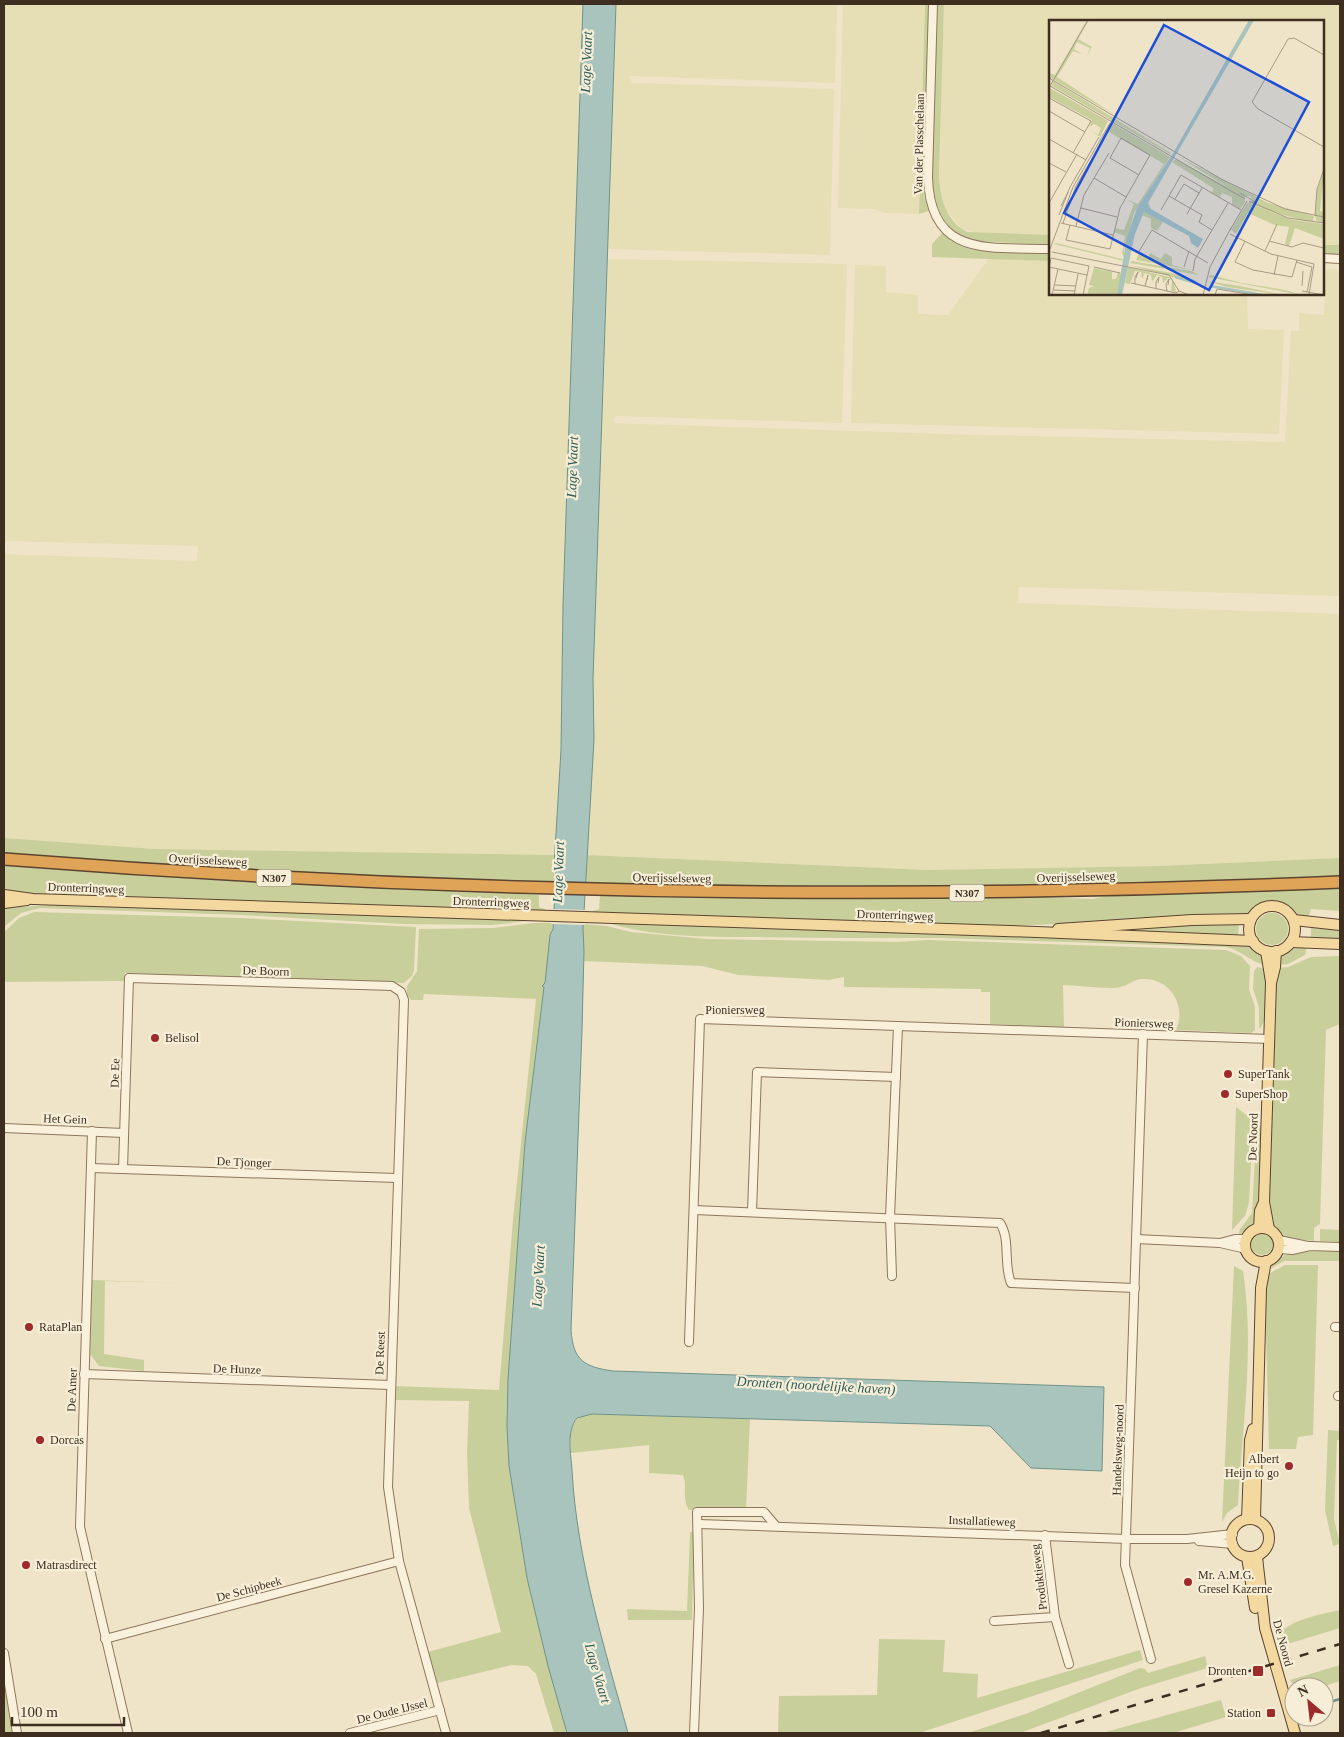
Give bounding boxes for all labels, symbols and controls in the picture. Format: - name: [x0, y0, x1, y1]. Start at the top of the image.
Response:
- inset map: [1049, 20, 1324, 295]
- water label: Lage Vaart: [578, 30, 595, 94]
- street label: Van der Plasschelaan: [911, 93, 927, 195]
- water label: Lage Vaart: [564, 435, 581, 499]
- water label: Lage Vaart: [550, 840, 567, 904]
- street label: Overijsselseweg: [168, 851, 248, 869]
- street label: Overijsselseweg: [1036, 869, 1116, 885]
- road number: N307: [256, 870, 292, 886]
- street label: Overijsselseweg: [633, 870, 711, 886]
- street label: Dronterringweg: [47, 880, 125, 896]
- road number: N307: [950, 884, 984, 901]
- street label: Dronterringweg: [452, 894, 530, 910]
- street label: Dronterringweg: [856, 907, 934, 923]
- street label: De Boorn: [242, 963, 290, 979]
- street label: Pioniersweg: [705, 1003, 765, 1017]
- street label: Pioniersweg: [1114, 1015, 1174, 1031]
- place label: Belisol: [165, 1031, 200, 1045]
- marker: Belisol: [149, 1032, 161, 1044]
- street label: De Ee: [107, 1058, 123, 1088]
- place label: SuperTank: [1238, 1067, 1290, 1081]
- marker: SuperTank: [1222, 1068, 1234, 1080]
- place label: SuperShop: [1235, 1087, 1288, 1101]
- marker: SuperShop: [1219, 1088, 1231, 1100]
- street label: Het Gein: [43, 1111, 87, 1127]
- street label: De Noord: [1245, 1113, 1261, 1161]
- street label: De Tjonger: [216, 1154, 272, 1170]
- water label: Lage Vaart: [529, 1244, 548, 1308]
- place label: RataPlan: [39, 1320, 82, 1334]
- marker: RataPlan: [23, 1321, 35, 1333]
- street label: De Reest: [372, 1330, 388, 1375]
- street label: De Hunze: [213, 1361, 261, 1377]
- street label: De Amer: [64, 1368, 80, 1412]
- water label: Dronten (noordelijke haven): [735, 1374, 896, 1398]
- street label: Handelsweg-noord: [1109, 1404, 1127, 1496]
- place label: Dorcas: [50, 1433, 84, 1447]
- marker: Dorcas: [34, 1434, 46, 1446]
- place label: Albert Heijn to go: [1225, 1452, 1280, 1480]
- marker: Albert Heijn to go: [1283, 1460, 1295, 1472]
- street label: Installatieweg: [948, 1513, 1016, 1529]
- street label: Produktieweg: [1028, 1543, 1050, 1611]
- place label: Matrasdirect: [36, 1558, 97, 1572]
- marker: Matrasdirect: [20, 1559, 32, 1571]
- place label: Mr. A.M.G. Gresel Kazerne: [1198, 1568, 1272, 1596]
- street label: De Schipbeek: [215, 1574, 283, 1604]
- marker: Mr. A.M.G. Gresel Kazerne: [1182, 1576, 1194, 1588]
- street label: De Noord: [1270, 1618, 1296, 1668]
- water label: Lage Vaart: [582, 1640, 614, 1706]
- place label: Dronten: [1208, 1664, 1247, 1678]
- marker: Dronten: [1251, 1664, 1265, 1678]
- north arrow: [1284, 1677, 1334, 1727]
- text: N: [1295, 1682, 1311, 1700]
- scale bar: [12, 1694, 125, 1726]
- street label: De Oude IJssel: [355, 1695, 430, 1727]
- text: 100 m: [20, 1704, 58, 1720]
- place label: Station: [1227, 1706, 1261, 1720]
- marker: Station: [1265, 1707, 1277, 1719]

